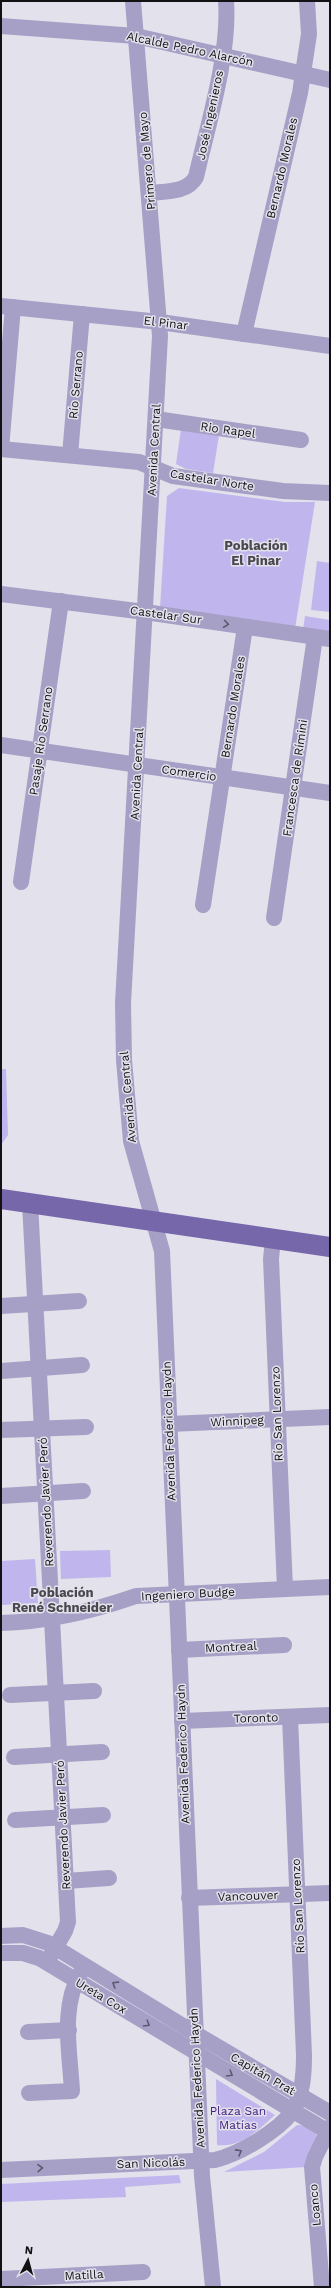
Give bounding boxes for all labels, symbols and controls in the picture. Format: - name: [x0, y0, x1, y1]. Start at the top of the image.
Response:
- street label: Alcalde Pedro Alarcón: [125, 29, 255, 69]
- street label: José Ingenieros: [194, 69, 226, 161]
- street label: Primero de Mayo: [136, 111, 158, 211]
- street label: Bernardo Morales: [264, 116, 300, 220]
- street label: El Pinar: [143, 313, 189, 333]
- street label: Río Serrano: [66, 350, 86, 420]
- street label: Avenida Central: [145, 403, 163, 496]
- street label: Rio Rapel: [200, 419, 257, 441]
- street label: Castelar Norte: [169, 466, 255, 494]
- district label: Población El Pinar: [224, 538, 288, 568]
- street label: Castelar Sur: [129, 603, 203, 627]
- one-way arrow: [223, 619, 229, 628]
- street label: Bernardo Morales: [218, 655, 248, 759]
- street label: Pasaje Río Serrano: [26, 686, 56, 796]
- street label: Francesca de Rímini: [280, 719, 310, 837]
- street label: Avenida Central: [128, 727, 146, 820]
- street label: Comercio: [160, 762, 218, 784]
- street label: Avenida Central: [117, 1050, 139, 1144]
- street label: Avenida Federico Haydn: [160, 1361, 178, 1501]
- street label: Río San Lorenzo: [268, 1366, 286, 1462]
- street label: Winnipeg: [210, 1413, 265, 1429]
- street label: Reverendo Javier Peró: [36, 1437, 56, 1567]
- district label: Población René Schneider: [12, 1585, 112, 1615]
- street label: Ingeniero Budge: [141, 1585, 235, 1603]
- street label: Montreal: [205, 1639, 258, 1655]
- street label: Avenida Federico Haydn: [174, 1684, 192, 1824]
- street label: Toronto: [233, 1710, 279, 1726]
- street label: Reverendo Javier Peró: [53, 1760, 73, 1890]
- street label: Río San Lorenzo: [289, 1858, 307, 1954]
- street label: Vancouver: [217, 1888, 279, 1904]
- street label: Ureta Cox: [73, 1975, 129, 2017]
- one-way arrow: [112, 1982, 119, 1989]
- street label: Avenida Federico Haydn: [186, 2008, 208, 2148]
- one-way arrow: [143, 2019, 150, 2026]
- street label: Capitán Prat: [228, 2050, 298, 2098]
- one-way arrow: [226, 2069, 233, 2076]
- park label: Plaza San Matías: [210, 2104, 266, 2132]
- one-way arrow: [234, 2149, 242, 2157]
- street label: San Nicolás: [116, 2155, 186, 2171]
- one-way arrow: [37, 2164, 43, 2172]
- street label: Loanco: [306, 2183, 324, 2227]
- north arrow: [8, 2240, 48, 2280]
- text: N: [24, 2244, 34, 2257]
- street label: Matilla: [64, 2267, 104, 2283]

